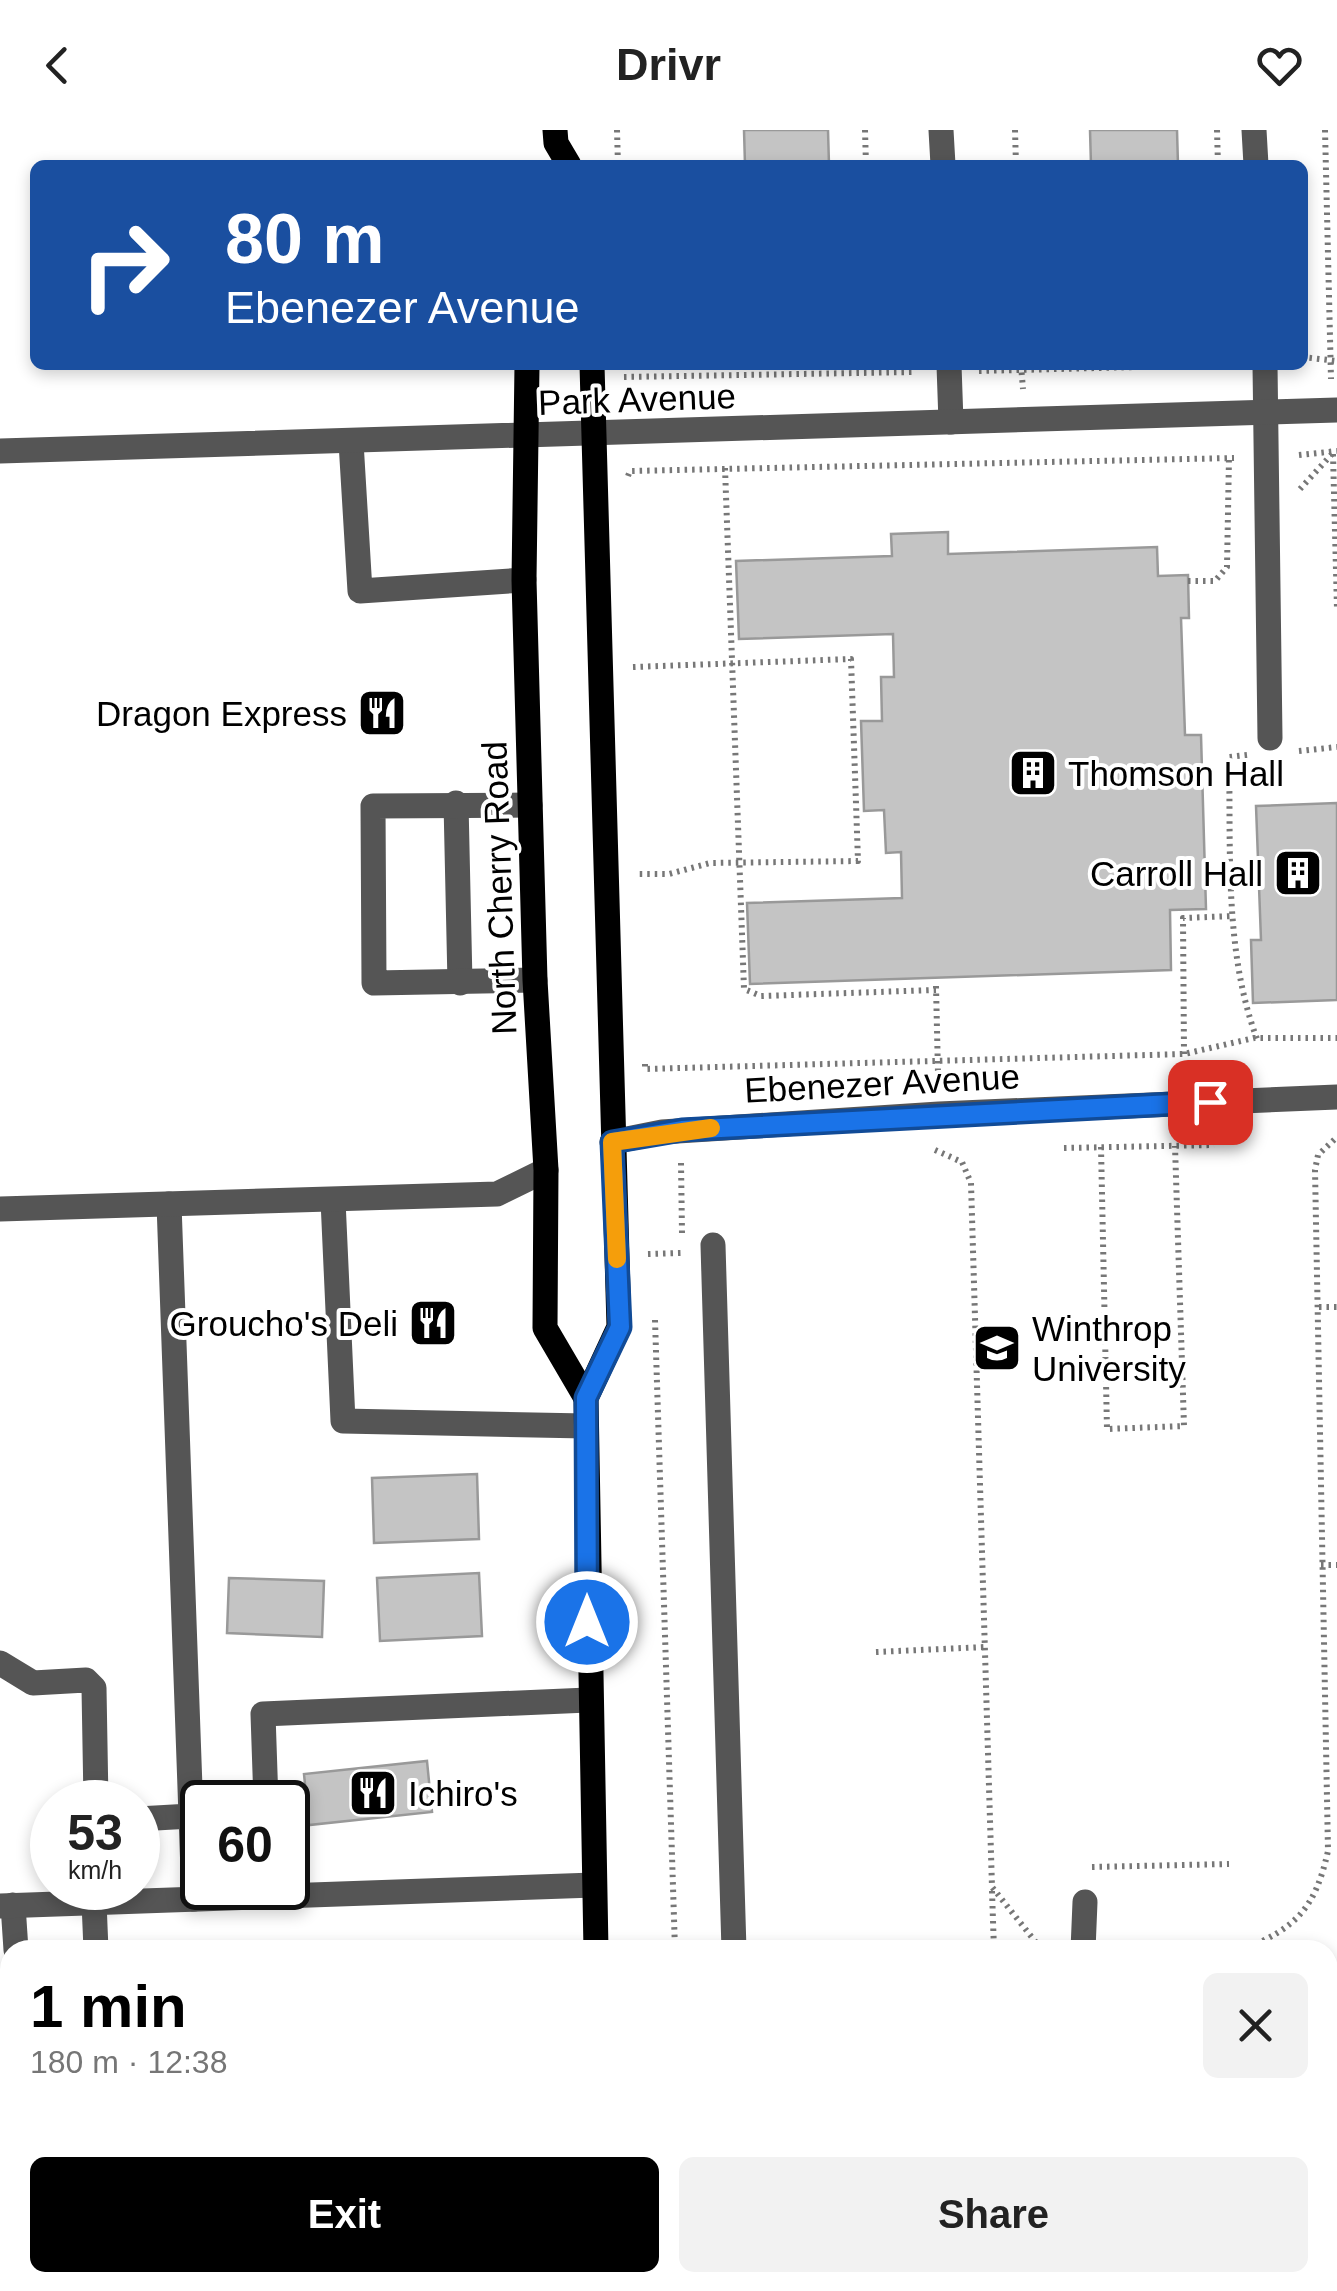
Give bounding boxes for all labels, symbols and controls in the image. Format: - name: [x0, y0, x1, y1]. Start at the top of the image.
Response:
- icon: back: [30, 38, 85, 93]
- icon: heart: [1252, 38, 1307, 93]
- text: Drivr: [616, 39, 721, 90]
- icon: right: [60, 200, 190, 330]
- text: 80 m: [225, 200, 385, 278]
- text: Ebenezer Avenue: [225, 282, 579, 333]
- street label: Park Avenue: [537, 376, 737, 422]
- restaurant icon: Dragon Express: [356, 687, 408, 739]
- place label: Dragon Express: [96, 694, 347, 733]
- street label: North Cherry Road: [474, 741, 524, 1035]
- building icon: Thomson Hall: [1007, 747, 1059, 799]
- place label: Thomson Hall: [1068, 754, 1284, 793]
- building icon: Carroll Hall: [1272, 847, 1324, 899]
- place label: Carroll Hall: [1090, 854, 1263, 893]
- street label: Ebenezer Avenue: [743, 1056, 1021, 1110]
- pin: [1168, 1060, 1253, 1145]
- icon: arrive: [1183, 1075, 1238, 1130]
- restaurant icon: Groucho's Deli: [407, 1297, 459, 1349]
- place label: Groucho's Deli: [170, 1304, 398, 1343]
- place label: Winthrop University: [1032, 1309, 1186, 1388]
- school or university icon: Winthrop University: [971, 1322, 1023, 1374]
- position arrow: [535, 1570, 639, 1674]
- restaurant icon: Ichiro's: [347, 1767, 399, 1819]
- place label: Ichiro's: [408, 1774, 518, 1813]
- speed limit sign: 60: [180, 1780, 310, 1910]
- text: 53: [67, 1805, 123, 1861]
- text: km/h: [68, 1856, 122, 1884]
- text: 1 min: [30, 1973, 187, 2040]
- button: close: [1203, 1973, 1308, 2078]
- text: 180 m · 12:38: [30, 2044, 227, 2080]
- button: Exit: [30, 2157, 659, 2272]
- button: Share: [679, 2157, 1308, 2272]

